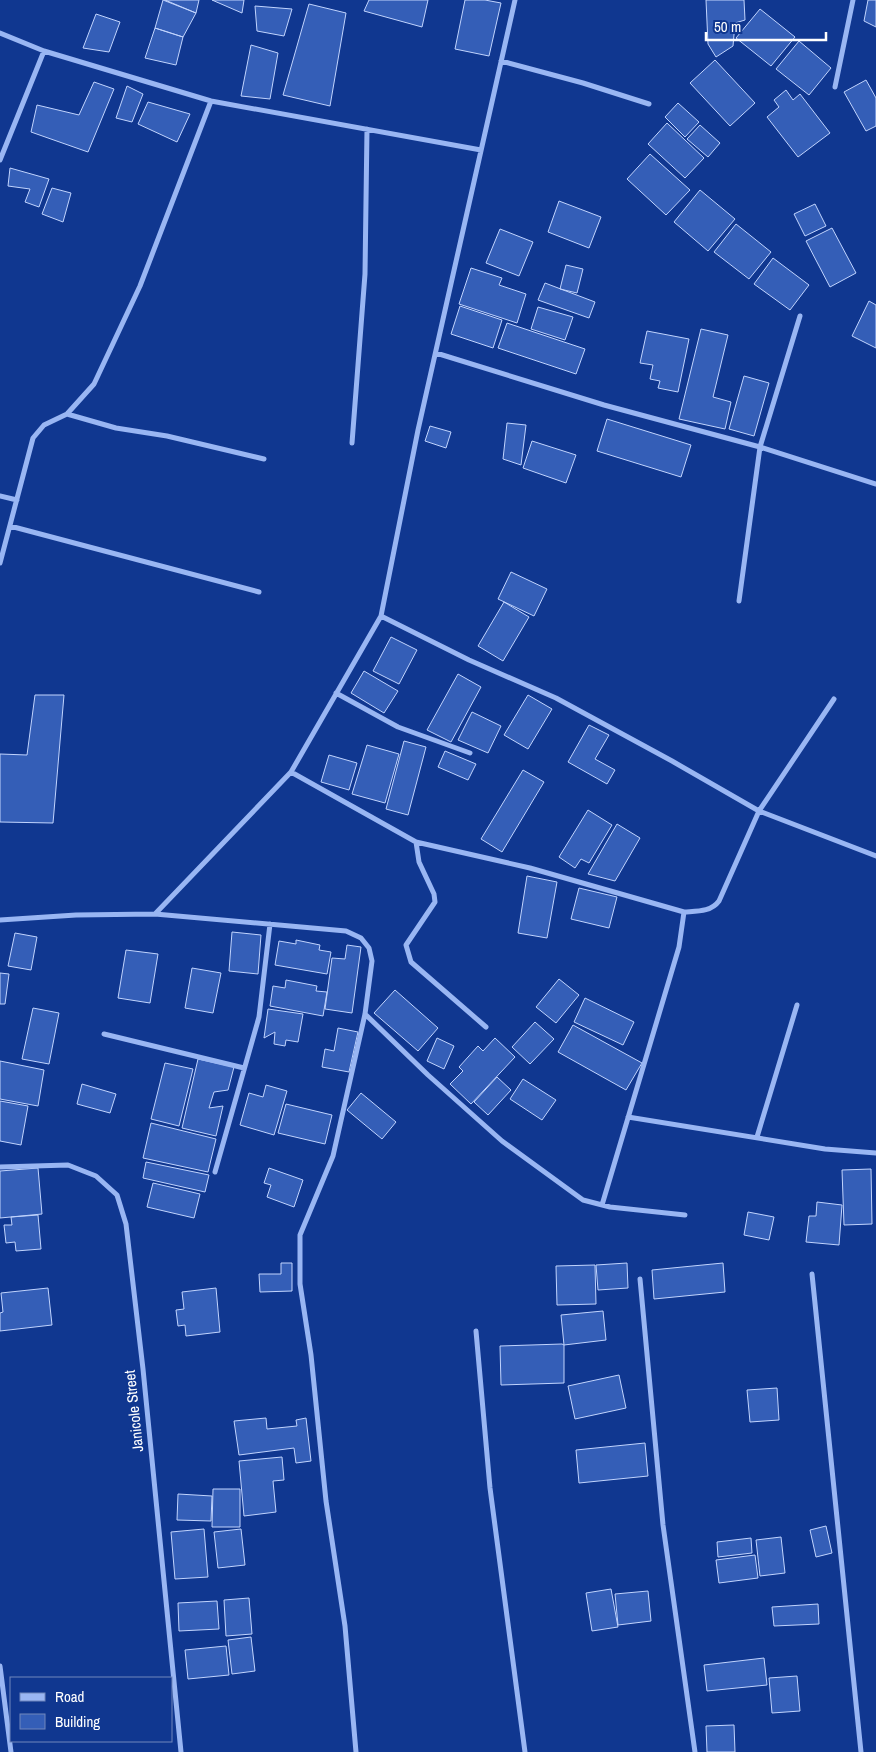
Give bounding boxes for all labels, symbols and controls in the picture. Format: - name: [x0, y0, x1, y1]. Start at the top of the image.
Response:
- scale bar: [706, 10, 826, 42]
- text: 50 m: [714, 16, 741, 37]
- street label: Janicole Street: [119, 1369, 148, 1453]
- legend: [10, 1677, 172, 1742]
- text: Road: [55, 1686, 84, 1707]
- text: Building: [55, 1711, 100, 1732]

